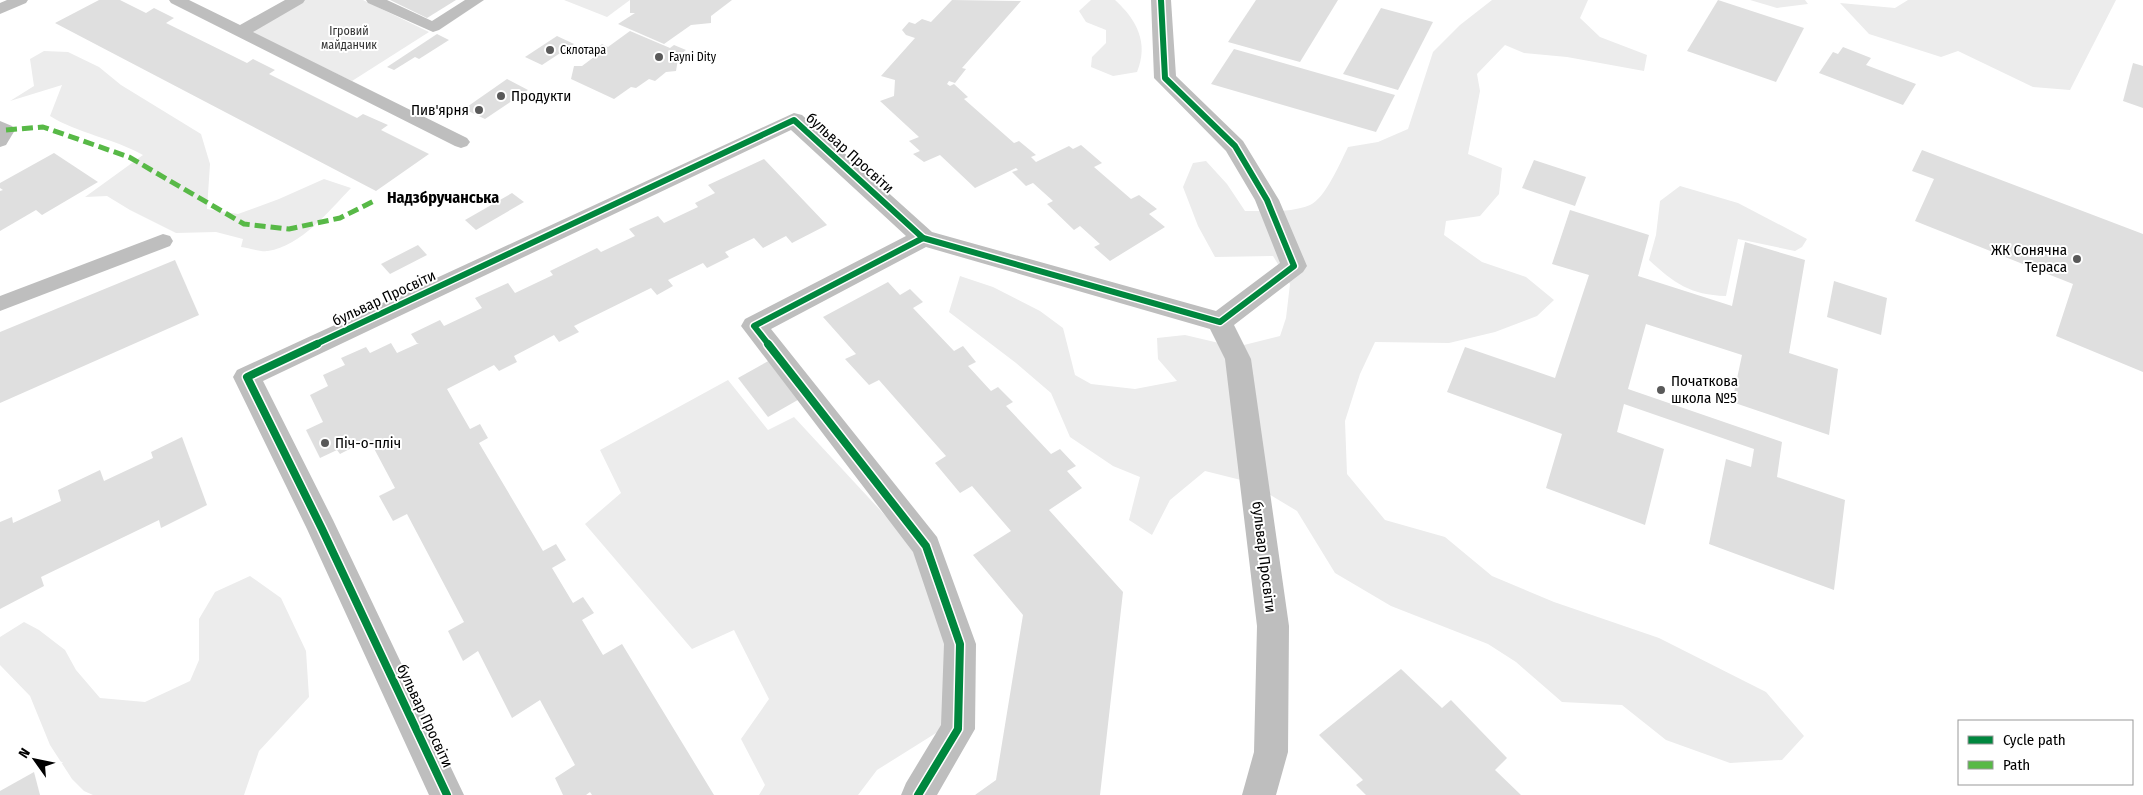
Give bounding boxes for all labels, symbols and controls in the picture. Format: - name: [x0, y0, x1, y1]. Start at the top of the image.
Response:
- park label: Ігровий майданчик: [321, 24, 377, 52]
- place label: Склотара: [560, 43, 606, 57]
- marker: Склотара: [544, 44, 556, 56]
- place label: Fayni Dity: [669, 50, 717, 64]
- marker: Fayni Dity: [653, 51, 665, 63]
- place label: Продукти: [511, 87, 571, 105]
- marker: Продукти: [495, 90, 507, 102]
- place label: Пив'ярня: [411, 101, 469, 119]
- marker: Пив'ярня: [473, 104, 485, 116]
- street label: бульвар Просвіти: [802, 109, 898, 197]
- district label: Надзбручанська: [387, 188, 499, 207]
- place label: ЖК Сонячна Тераса: [1991, 241, 2067, 276]
- marker: ЖК Сонячна Тераса: [2071, 253, 2083, 265]
- street label: бульвар Просвіти: [329, 266, 439, 330]
- place label: Початкова школа №5: [1671, 372, 1738, 407]
- marker: Початкова школа №5: [1655, 384, 1667, 396]
- place label: Піч-о-пліч: [335, 434, 401, 452]
- marker: Піч-о-пліч: [319, 437, 331, 449]
- street label: бульвар Просвіти: [1248, 500, 1280, 614]
- street label: бульвар Просвіти: [393, 661, 457, 771]
- legend: [1958, 720, 2133, 785]
- text: Cycle path: [2003, 731, 2066, 749]
- north arrow: [10, 735, 60, 785]
- text: N: [15, 745, 34, 761]
- text: Path: [2003, 756, 2030, 774]

